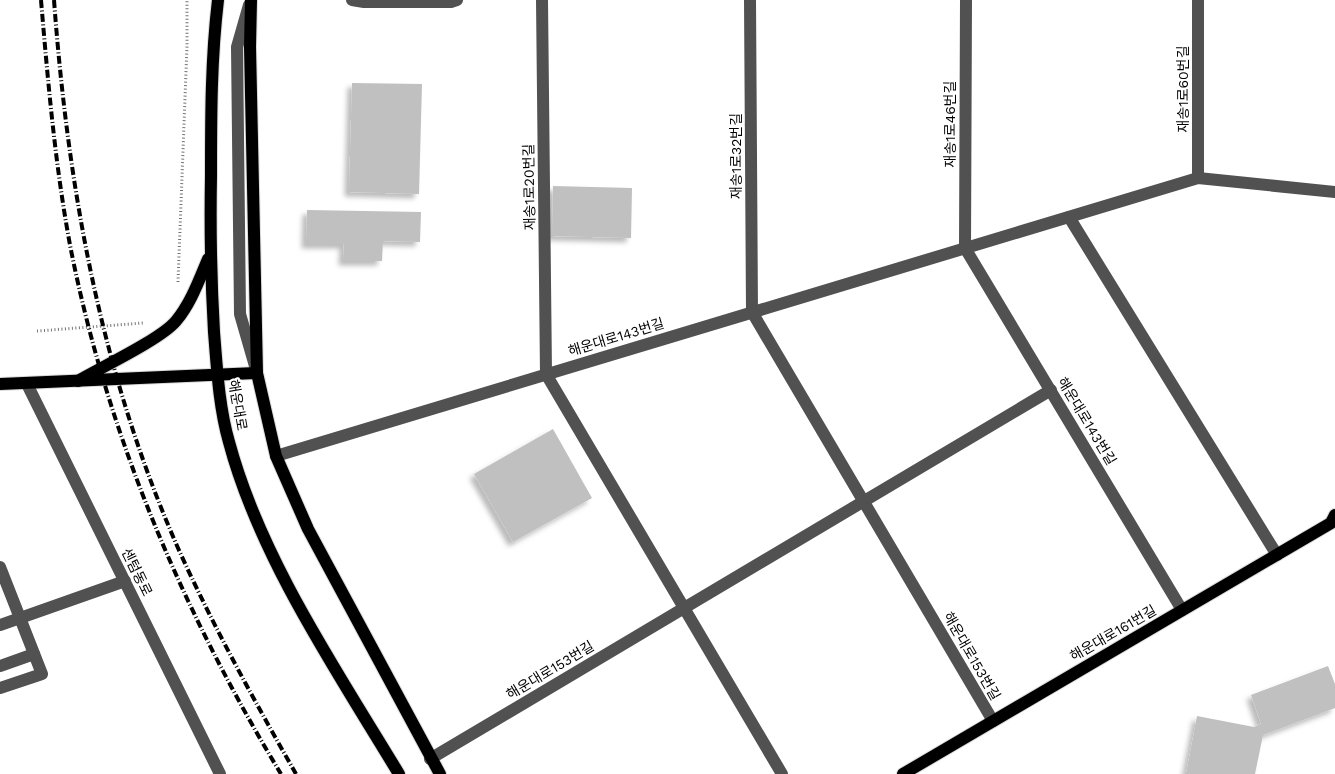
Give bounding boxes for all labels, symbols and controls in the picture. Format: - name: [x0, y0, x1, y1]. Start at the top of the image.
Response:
- street label: 재송1로60번길: [1175, 45, 1191, 133]
- street label: 재송1로46번길: [942, 81, 958, 167]
- street label: 재송1로32번길: [728, 113, 744, 199]
- street label: 재송1로20번길: [520, 143, 538, 231]
- street label: 해운대로143번길: [566, 315, 666, 359]
- street label: 해운대로143번길: [1055, 374, 1119, 468]
- street label: 해운대로: [226, 378, 250, 432]
- street label: 센텀동로: [119, 545, 156, 599]
- street label: 해운대로161번길: [1067, 602, 1159, 664]
- street label: 해운대로153번길: [940, 609, 1004, 703]
- street label: 해운대로153번길: [503, 638, 597, 702]

